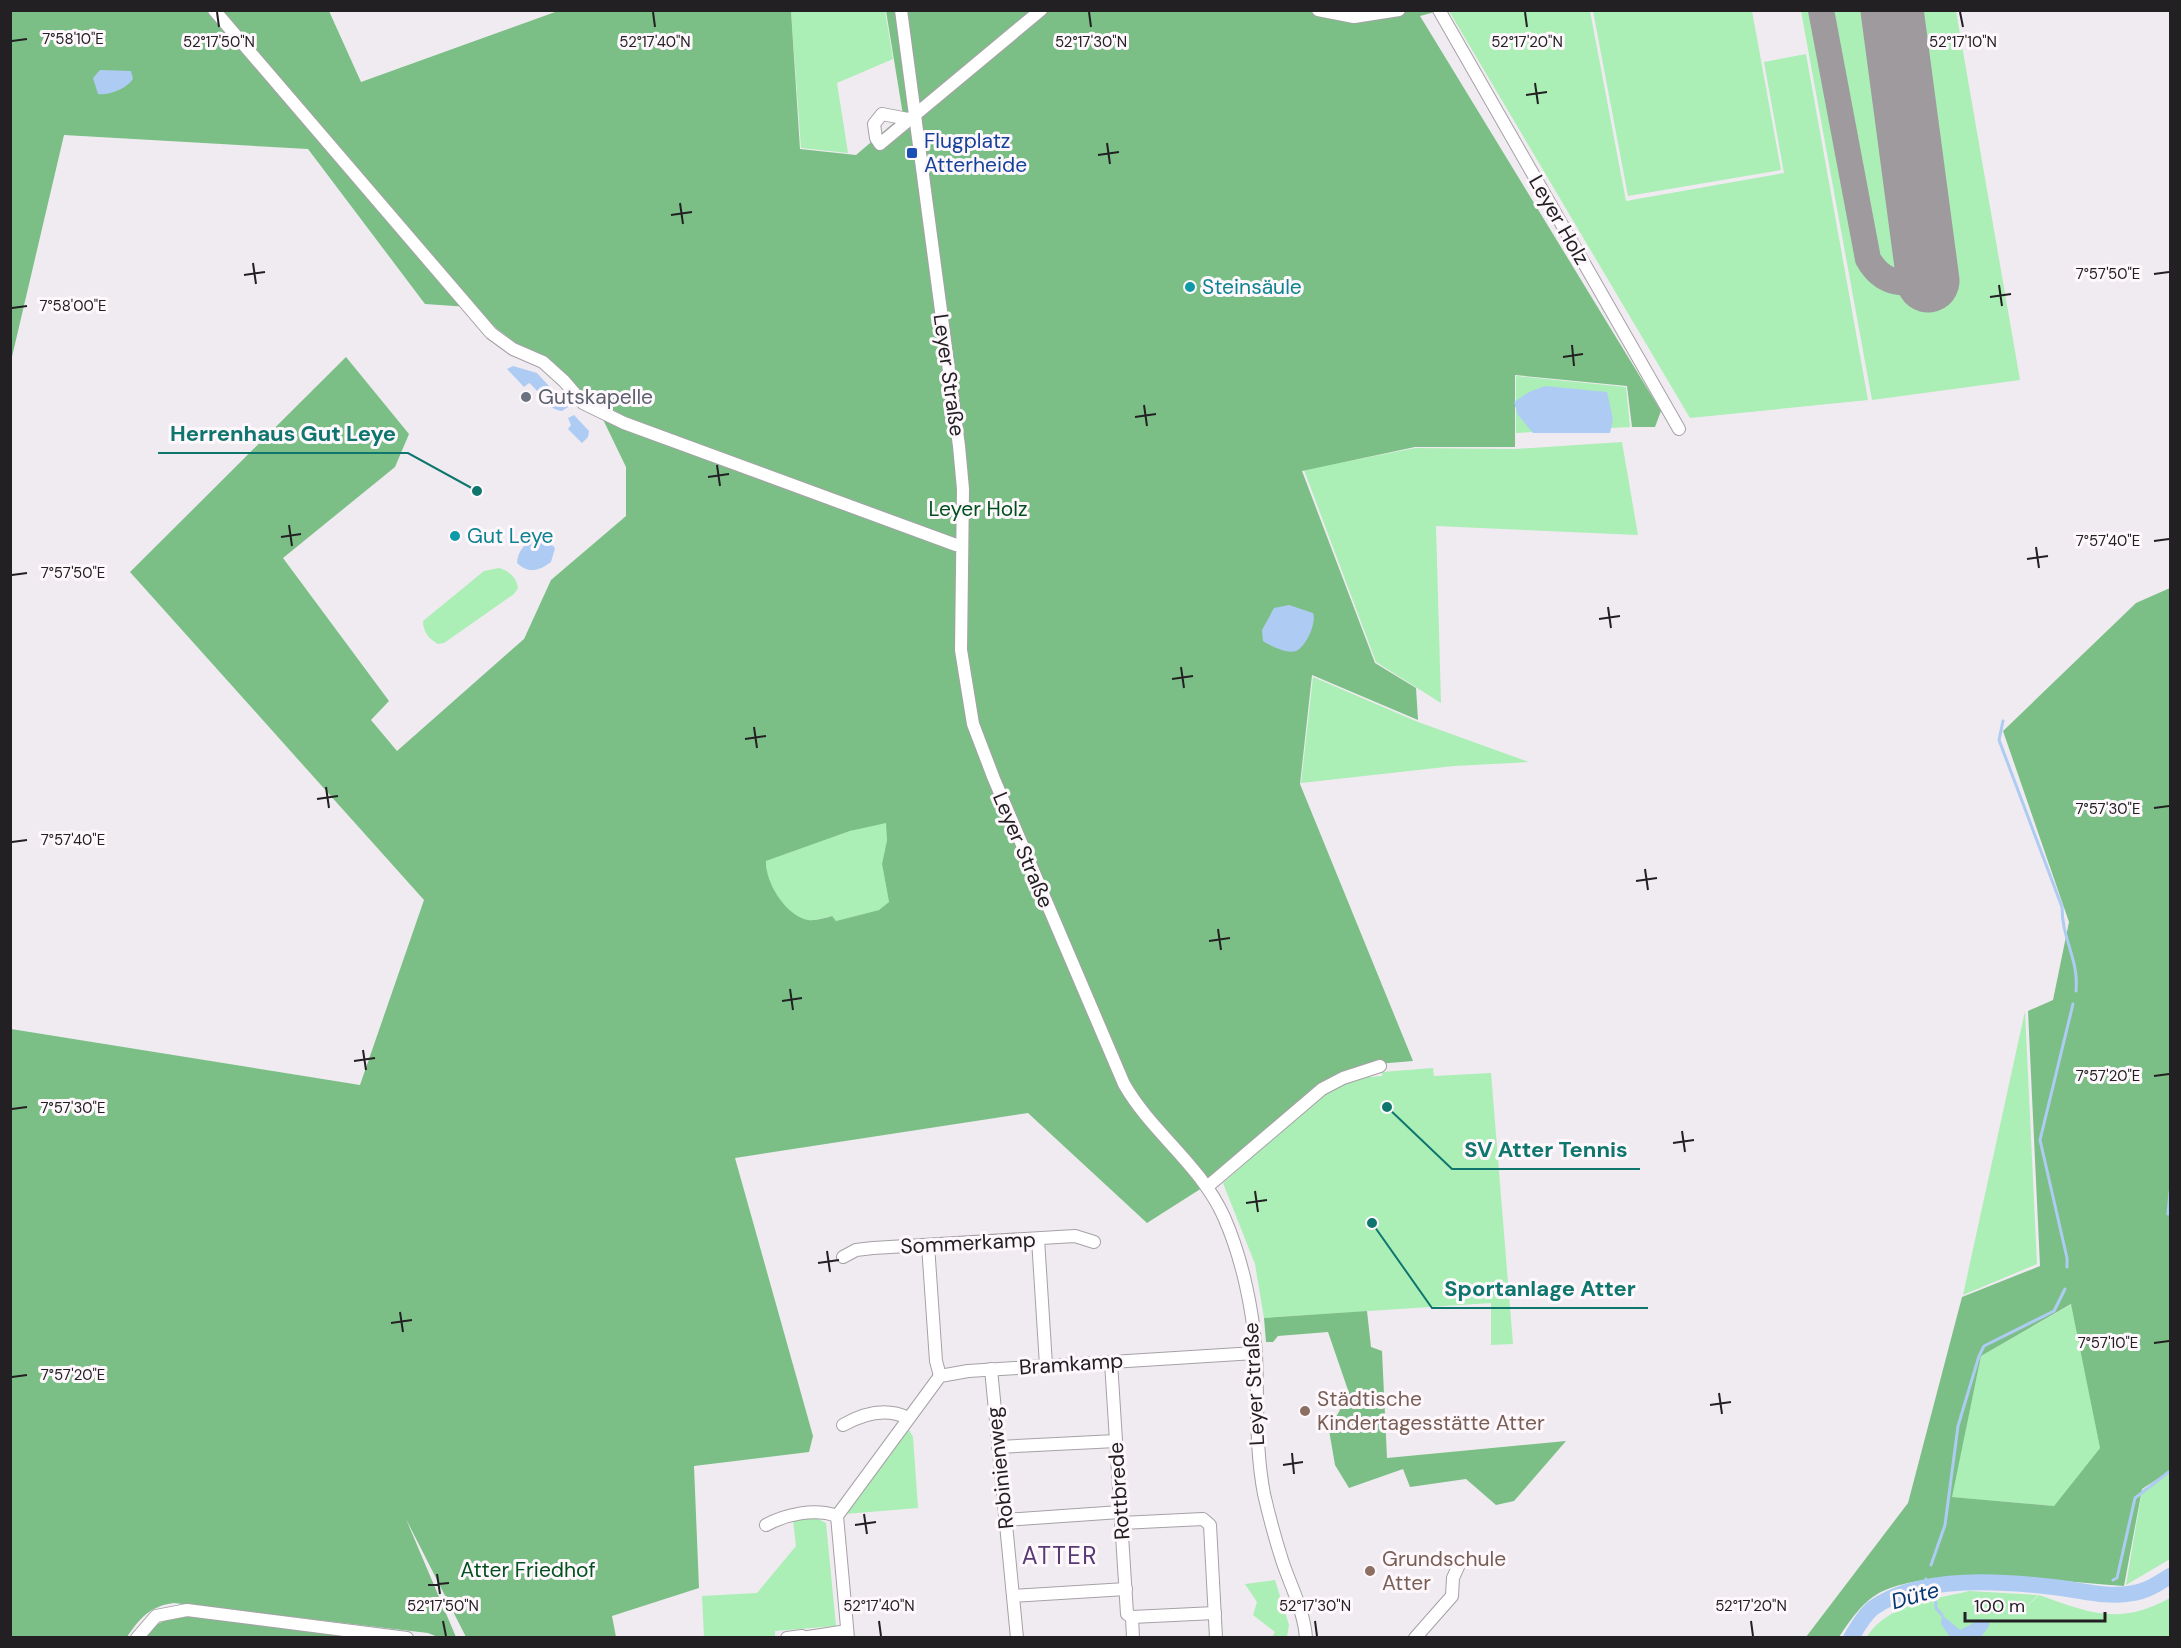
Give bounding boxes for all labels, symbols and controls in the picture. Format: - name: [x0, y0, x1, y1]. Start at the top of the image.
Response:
- text: 7°58'10"E: [42, 29, 104, 49]
- text: 52°17'50"N: [183, 32, 255, 52]
- text: 52°17'40"N: [619, 32, 691, 52]
- text: 52°17'30"N: [1055, 32, 1127, 52]
- text: 52°17'20"N: [1491, 32, 1563, 52]
- text: 52°17'10"N: [1929, 32, 1997, 52]
- place label: Flugplatz Atterheide: [924, 127, 1027, 179]
- marker: Flugplatz Atterheide: [905, 146, 919, 160]
- street label: Leyer Holz: [1522, 170, 1596, 270]
- text: 7°57'50"E: [2076, 264, 2140, 284]
- place label: Steinsäule: [1202, 273, 1302, 301]
- marker: Steinsäule: [1183, 280, 1197, 294]
- text: 7°58'00"E: [39, 296, 107, 316]
- street label: Leyer Straße: [927, 312, 971, 438]
- place label: Gutskapelle: [538, 383, 653, 411]
- marker: Gutskapelle: [519, 390, 533, 404]
- callout: Herrenhaus Gut Leye: [158, 413, 408, 453]
- text: Herrenhaus Gut Leye: [170, 419, 396, 448]
- park label: Leyer Holz: [928, 495, 1028, 523]
- place label: Gut Leye: [467, 522, 554, 550]
- marker: Gut Leye: [448, 529, 462, 543]
- text: 7°57'40"E: [2076, 531, 2140, 551]
- text: 7°57'50"E: [41, 563, 105, 583]
- street label: Leyer Straße: [986, 788, 1060, 912]
- text: 7°57'30"E: [2076, 799, 2140, 819]
- text: 7°57'40"E: [41, 830, 105, 850]
- text: 7°57'20"E: [2076, 1066, 2140, 1086]
- text: 7°57'30"E: [41, 1098, 105, 1118]
- callout: SV Atter Tennis: [1452, 1129, 1640, 1169]
- text: SV Atter Tennis: [1464, 1135, 1628, 1164]
- street label: Sommerkamp: [900, 1225, 1036, 1261]
- callout: Sportanlage Atter: [1432, 1268, 1648, 1308]
- text: Sportanlage Atter: [1444, 1274, 1636, 1303]
- street label: Leyer Straße: [1237, 1322, 1271, 1446]
- text: 7°57'10"E: [2078, 1333, 2138, 1353]
- street label: Bramkamp: [1018, 1346, 1124, 1382]
- text: 7°57'20"E: [41, 1365, 105, 1385]
- place label: Städtische Kindertagesstätte Atter: [1317, 1385, 1545, 1437]
- marker: Städtische Kindertagesstätte Atter: [1298, 1404, 1312, 1418]
- street label: Robinienweg: [980, 1405, 1020, 1531]
- street label: Rottbrede: [1102, 1441, 1136, 1541]
- district label: ATTER: [1022, 1540, 1098, 1571]
- place label: Grundschule Atter: [1382, 1545, 1506, 1597]
- park label: Atter Friedhof: [460, 1556, 596, 1584]
- marker: Grundschule Atter: [1363, 1564, 1377, 1578]
- water label: Düte: [1888, 1575, 1942, 1616]
- scale bar: [1965, 1585, 2104, 1623]
- text: 100 m: [1974, 1594, 2025, 1618]
- text: 52°17'50"N: [407, 1596, 479, 1616]
- text: 52°17'40"N: [843, 1596, 915, 1616]
- text: 52°17'30"N: [1279, 1596, 1351, 1616]
- text: 52°17'20"N: [1715, 1596, 1787, 1616]

